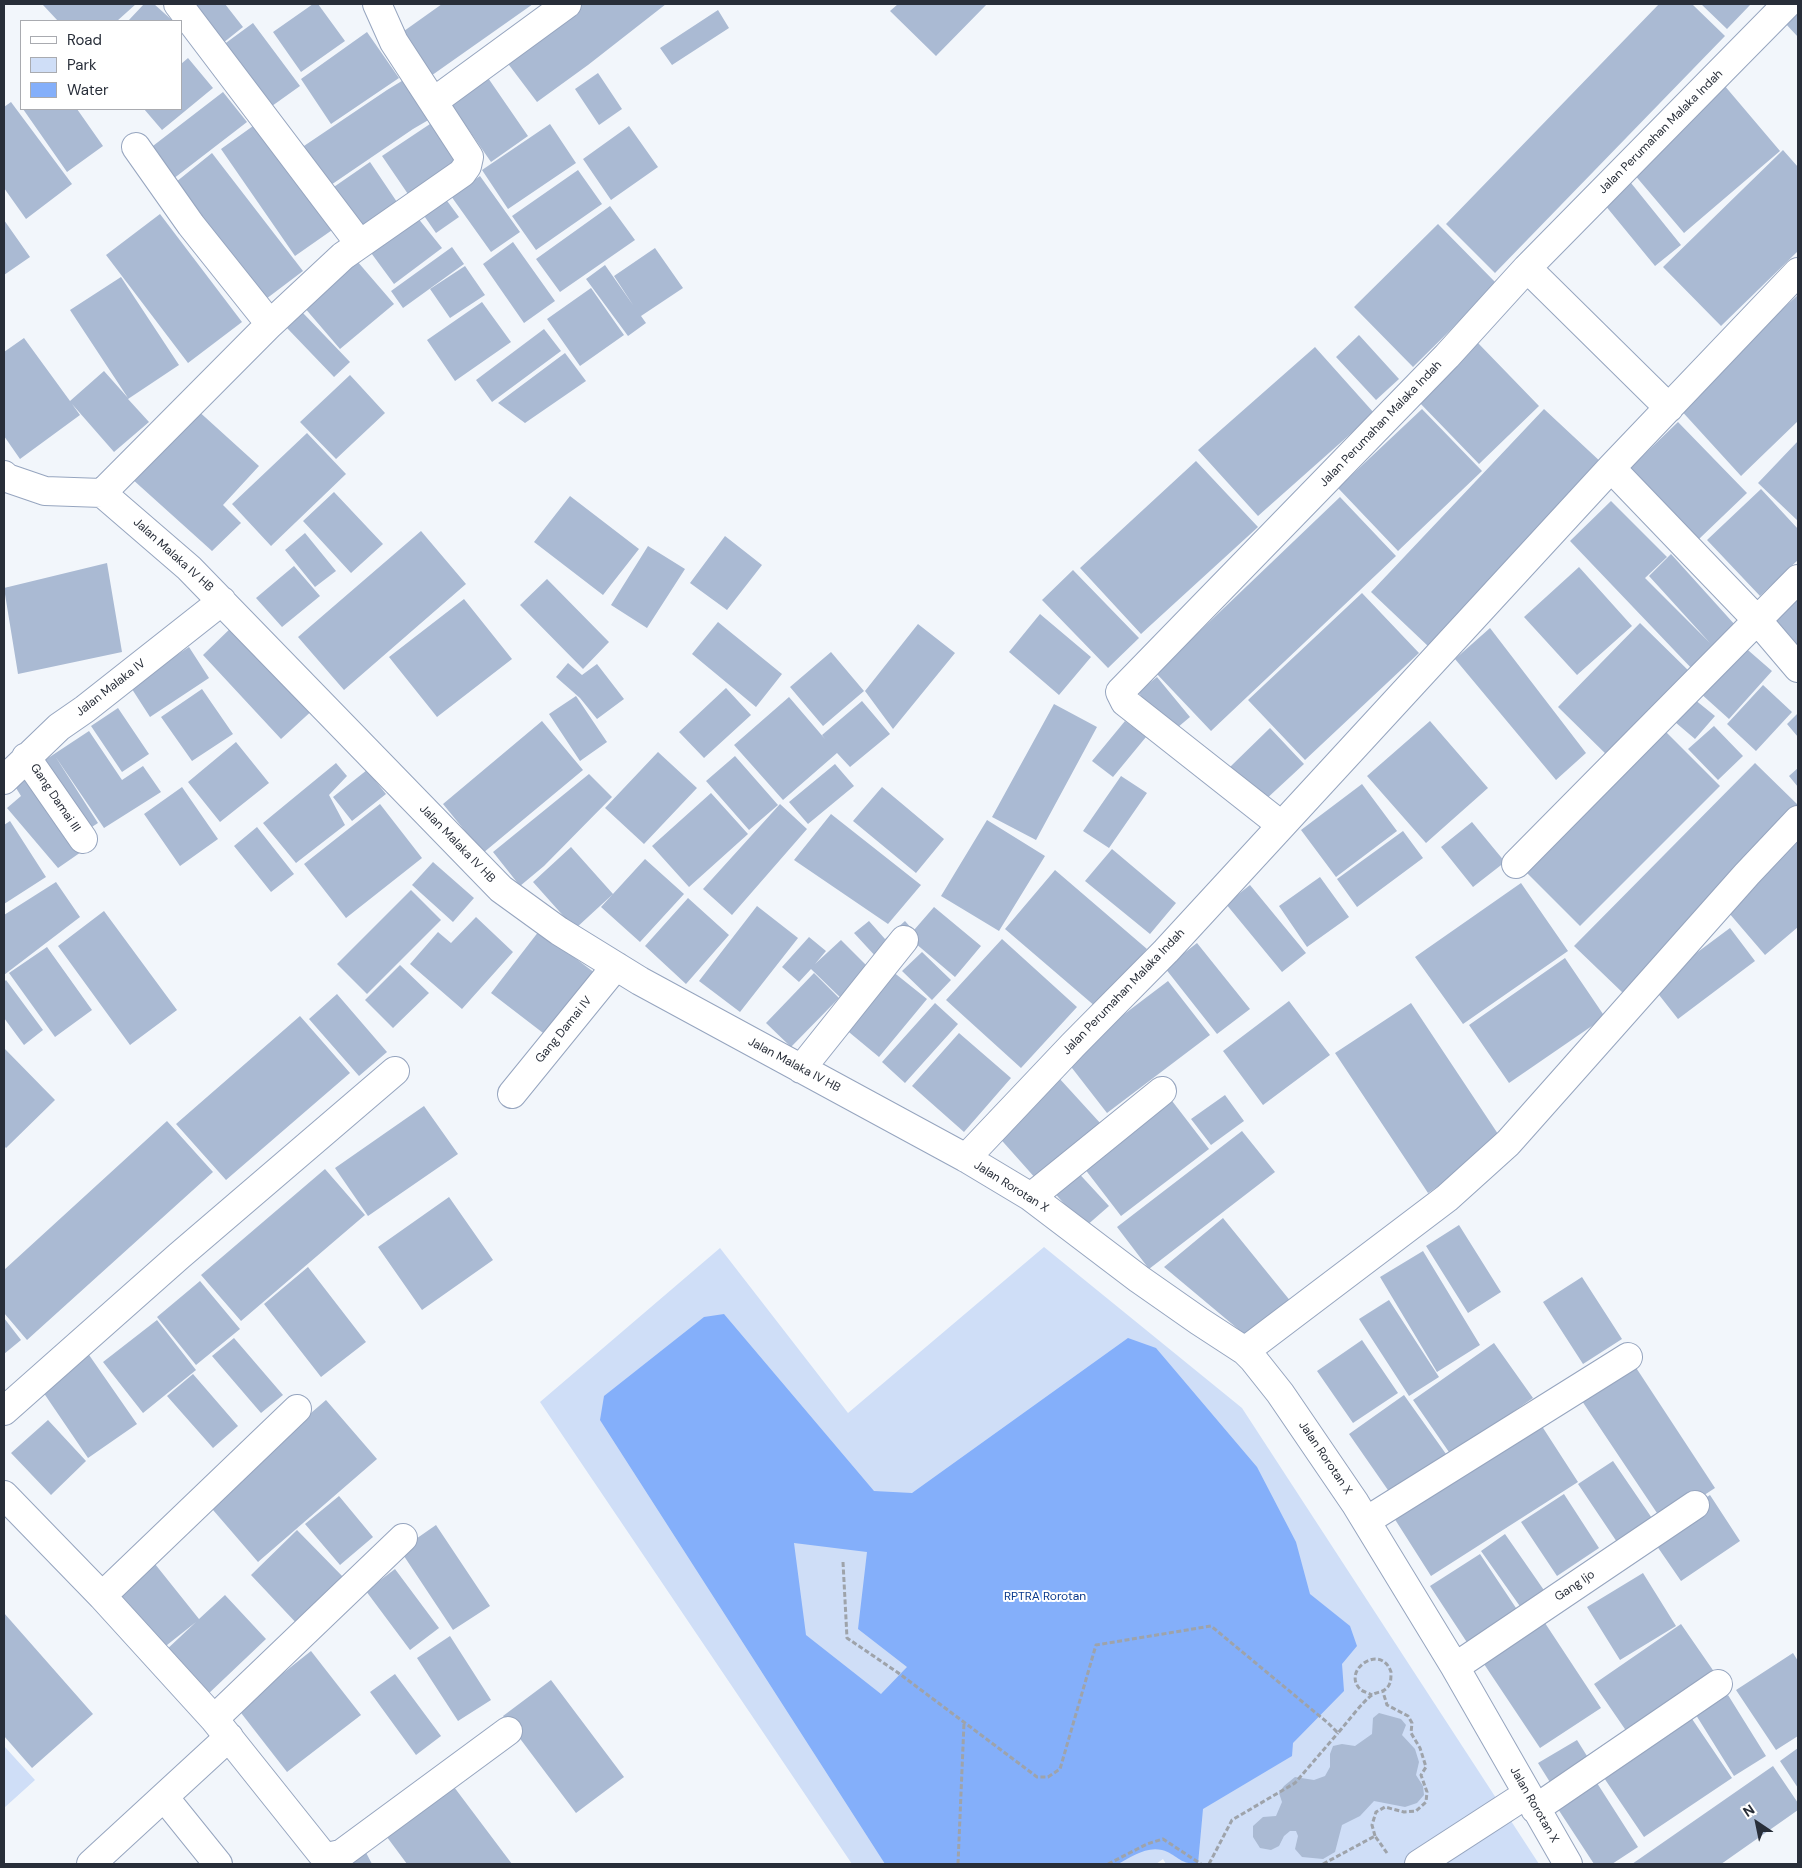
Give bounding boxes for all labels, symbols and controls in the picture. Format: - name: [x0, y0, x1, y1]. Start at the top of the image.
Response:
- legend: [20, 20, 182, 110]
- text: Road: [67, 30, 102, 50]
- text: Park: [67, 55, 97, 75]
- street label: Jalan Perumahan Malaka Indah: [1596, 67, 1726, 197]
- text: Water: [67, 80, 108, 100]
- street label: Jalan Perumahan Malaka Indah: [1317, 358, 1445, 490]
- street label: Jalan Malaka IV HB: [130, 515, 216, 595]
- street label: Jalan Malaka IV: [73, 656, 149, 720]
- street label: Gang Damai III: [27, 761, 83, 835]
- street label: Jalan Malaka IV HB: [416, 802, 498, 886]
- street label: Jalan Perumahan Malaka Indah: [1060, 926, 1188, 1058]
- street label: Gang Damai IV: [533, 994, 595, 1066]
- street label: Jalan Malaka IV HB: [745, 1035, 843, 1095]
- street label: Jalan Rorotan X: [971, 1158, 1051, 1216]
- street label: Jalan Rorotan X: [1295, 1419, 1355, 1497]
- street label: Gang Ijo: [1552, 1567, 1598, 1605]
- park label: RPTRA Rorotan: [1004, 1590, 1086, 1604]
- street label: Jalan Rorotan X: [1506, 1764, 1562, 1846]
- north arrow: [1732, 1798, 1782, 1848]
- text: N: [1739, 1800, 1758, 1821]

